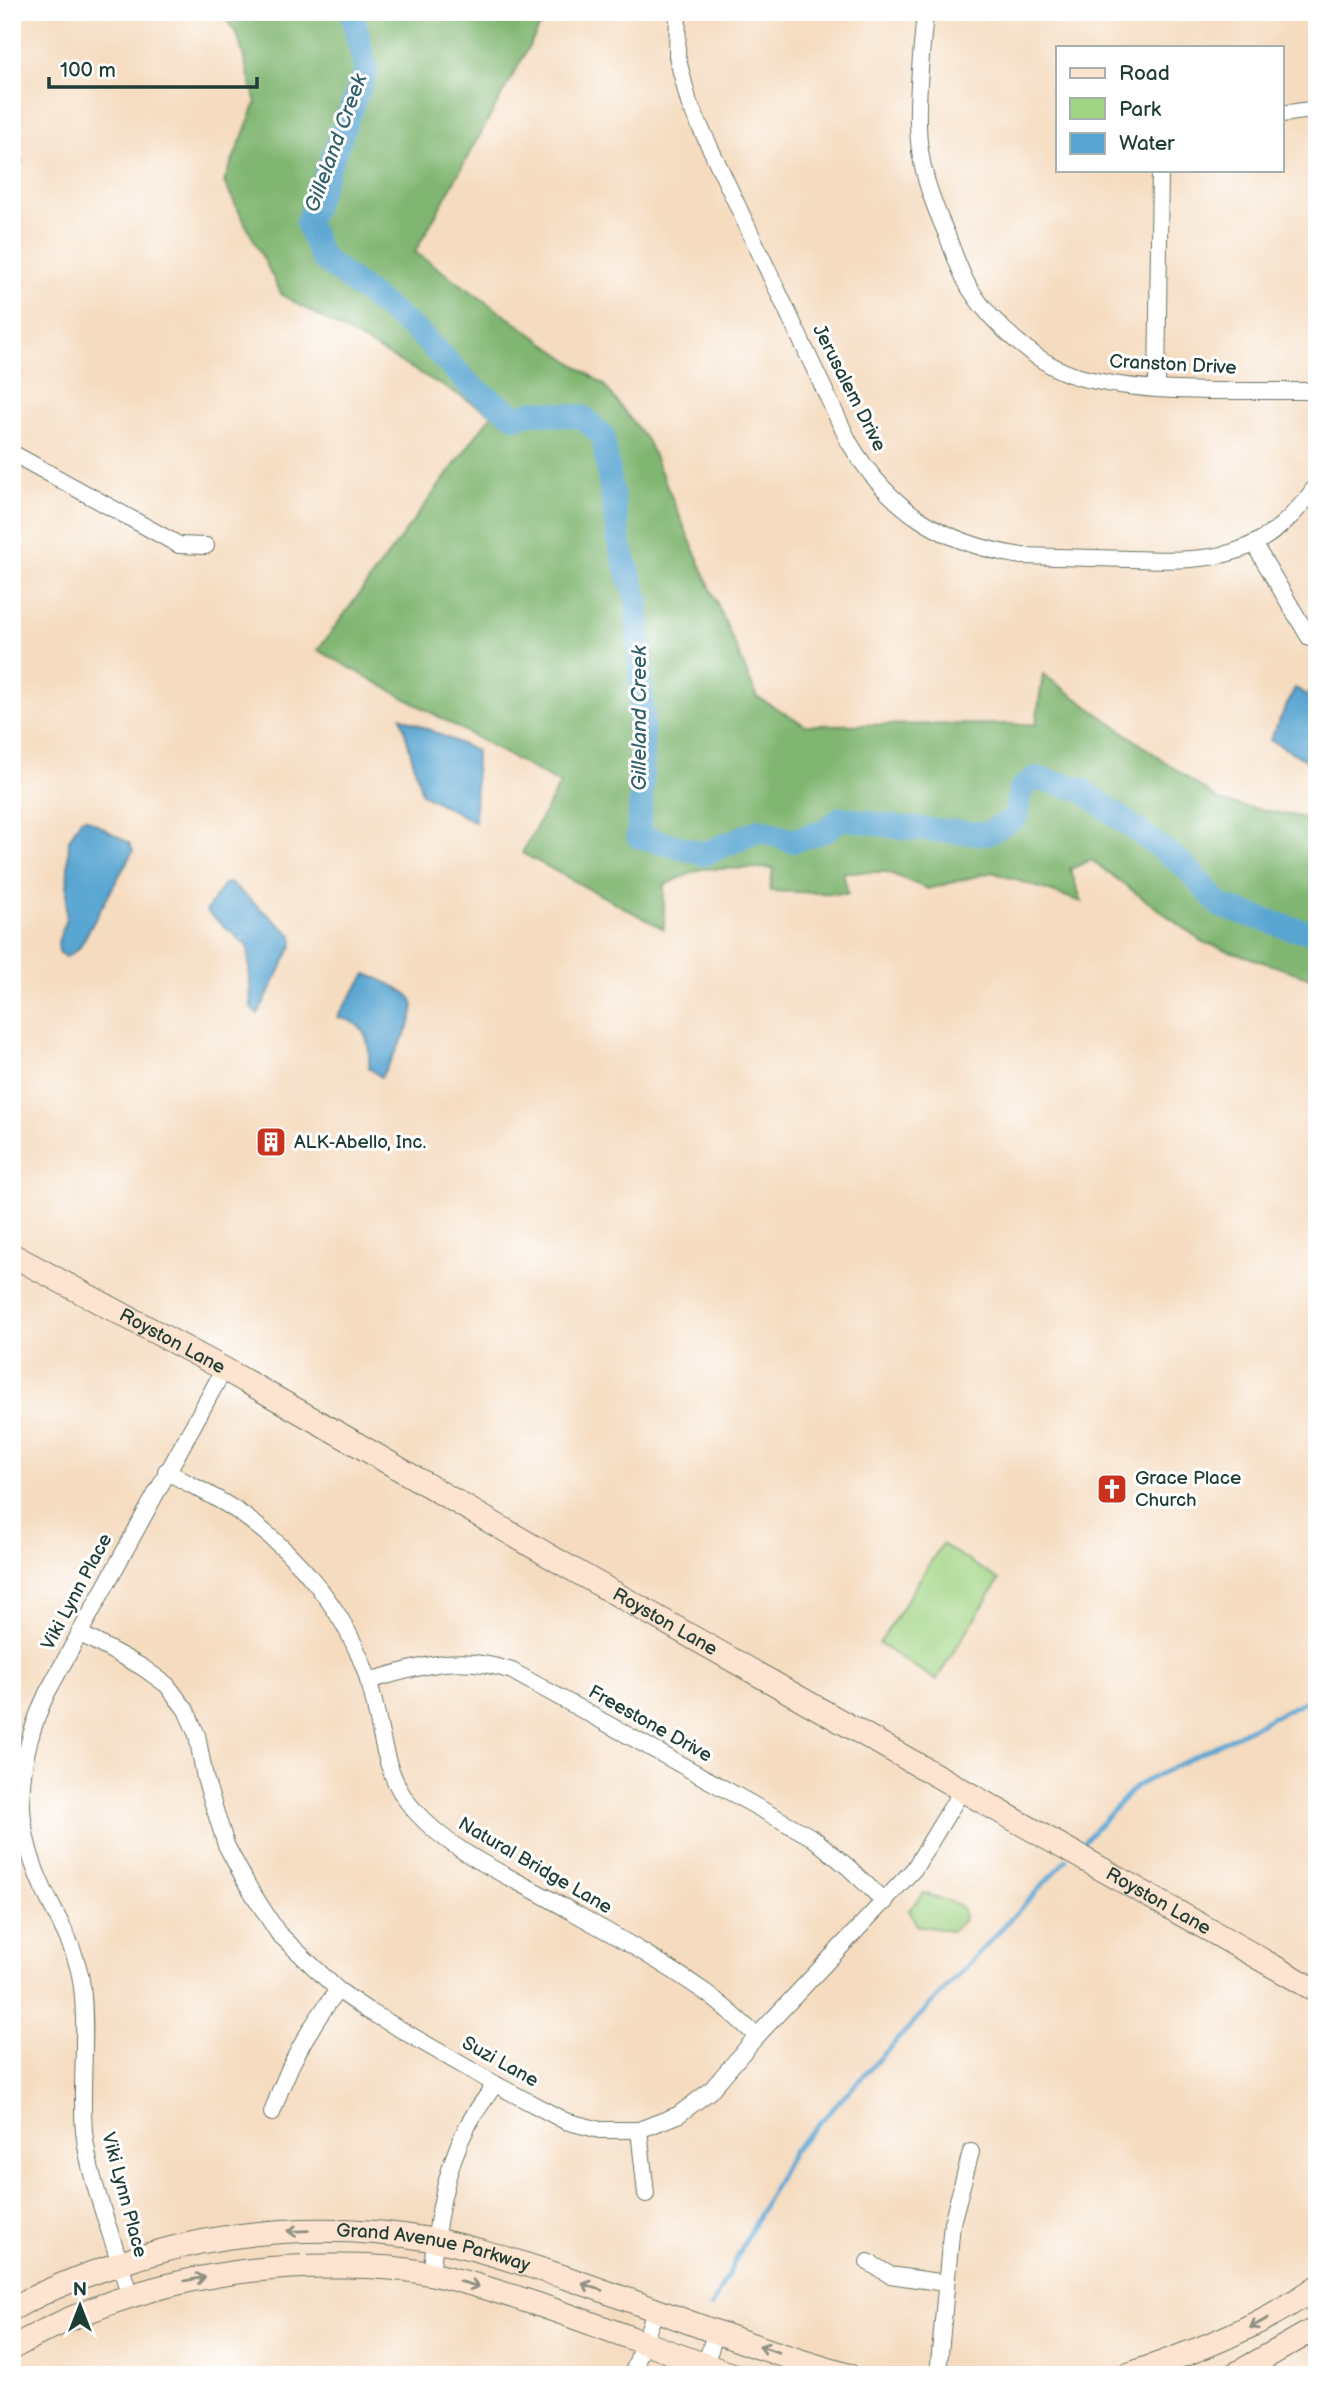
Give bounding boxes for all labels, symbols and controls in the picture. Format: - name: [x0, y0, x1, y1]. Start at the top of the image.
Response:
- scale bar: [49, 46, 257, 90]
- legend: [1056, 46, 1284, 172]
- text: 100 m: [60, 58, 116, 83]
- text: Road: [1119, 61, 1170, 86]
- water label: Gilleland Creek: [299, 70, 373, 216]
- text: Park: [1119, 97, 1162, 122]
- text: Water: [1119, 131, 1175, 156]
- street label: Jerusalem Drive: [807, 321, 891, 455]
- street label: Cranston Drive: [1109, 350, 1237, 380]
- water label: Gilleland Creek: [627, 645, 652, 791]
- building icon: ALK-Abello, Inc.: [254, 1125, 288, 1159]
- place label: ALK-Abello, Inc.: [294, 1131, 426, 1154]
- street label: Royston Lane: [115, 1303, 229, 1379]
- place label: Grace Place Church: [1135, 1467, 1241, 1512]
- church icon: Grace Place Church: [1095, 1472, 1129, 1506]
- street label: Viki Lynn Place: [37, 1530, 117, 1654]
- street label: Royston Lane: [608, 1583, 722, 1661]
- street label: Freestone Drive: [584, 1681, 716, 1767]
- street label: Natural Bridge Lane: [454, 1813, 616, 1919]
- street label: Royston Lane: [1102, 1862, 1215, 1940]
- street label: Suzi Lane: [458, 2032, 542, 2092]
- street label: Viki Lynn Place: [96, 2130, 152, 2260]
- street label: Grand Avenue Parkway: [336, 2219, 534, 2277]
- one-way arrow: [287, 2224, 310, 2237]
- north arrow: [46, 2272, 116, 2342]
- one-way arrow: [183, 2272, 206, 2285]
- text: N: [73, 2279, 87, 2302]
- one-way arrow: [457, 2279, 479, 2292]
- one-way arrow: [581, 2280, 603, 2292]
- one-way arrow: [1249, 2317, 1270, 2330]
- one-way arrow: [759, 2342, 781, 2354]

